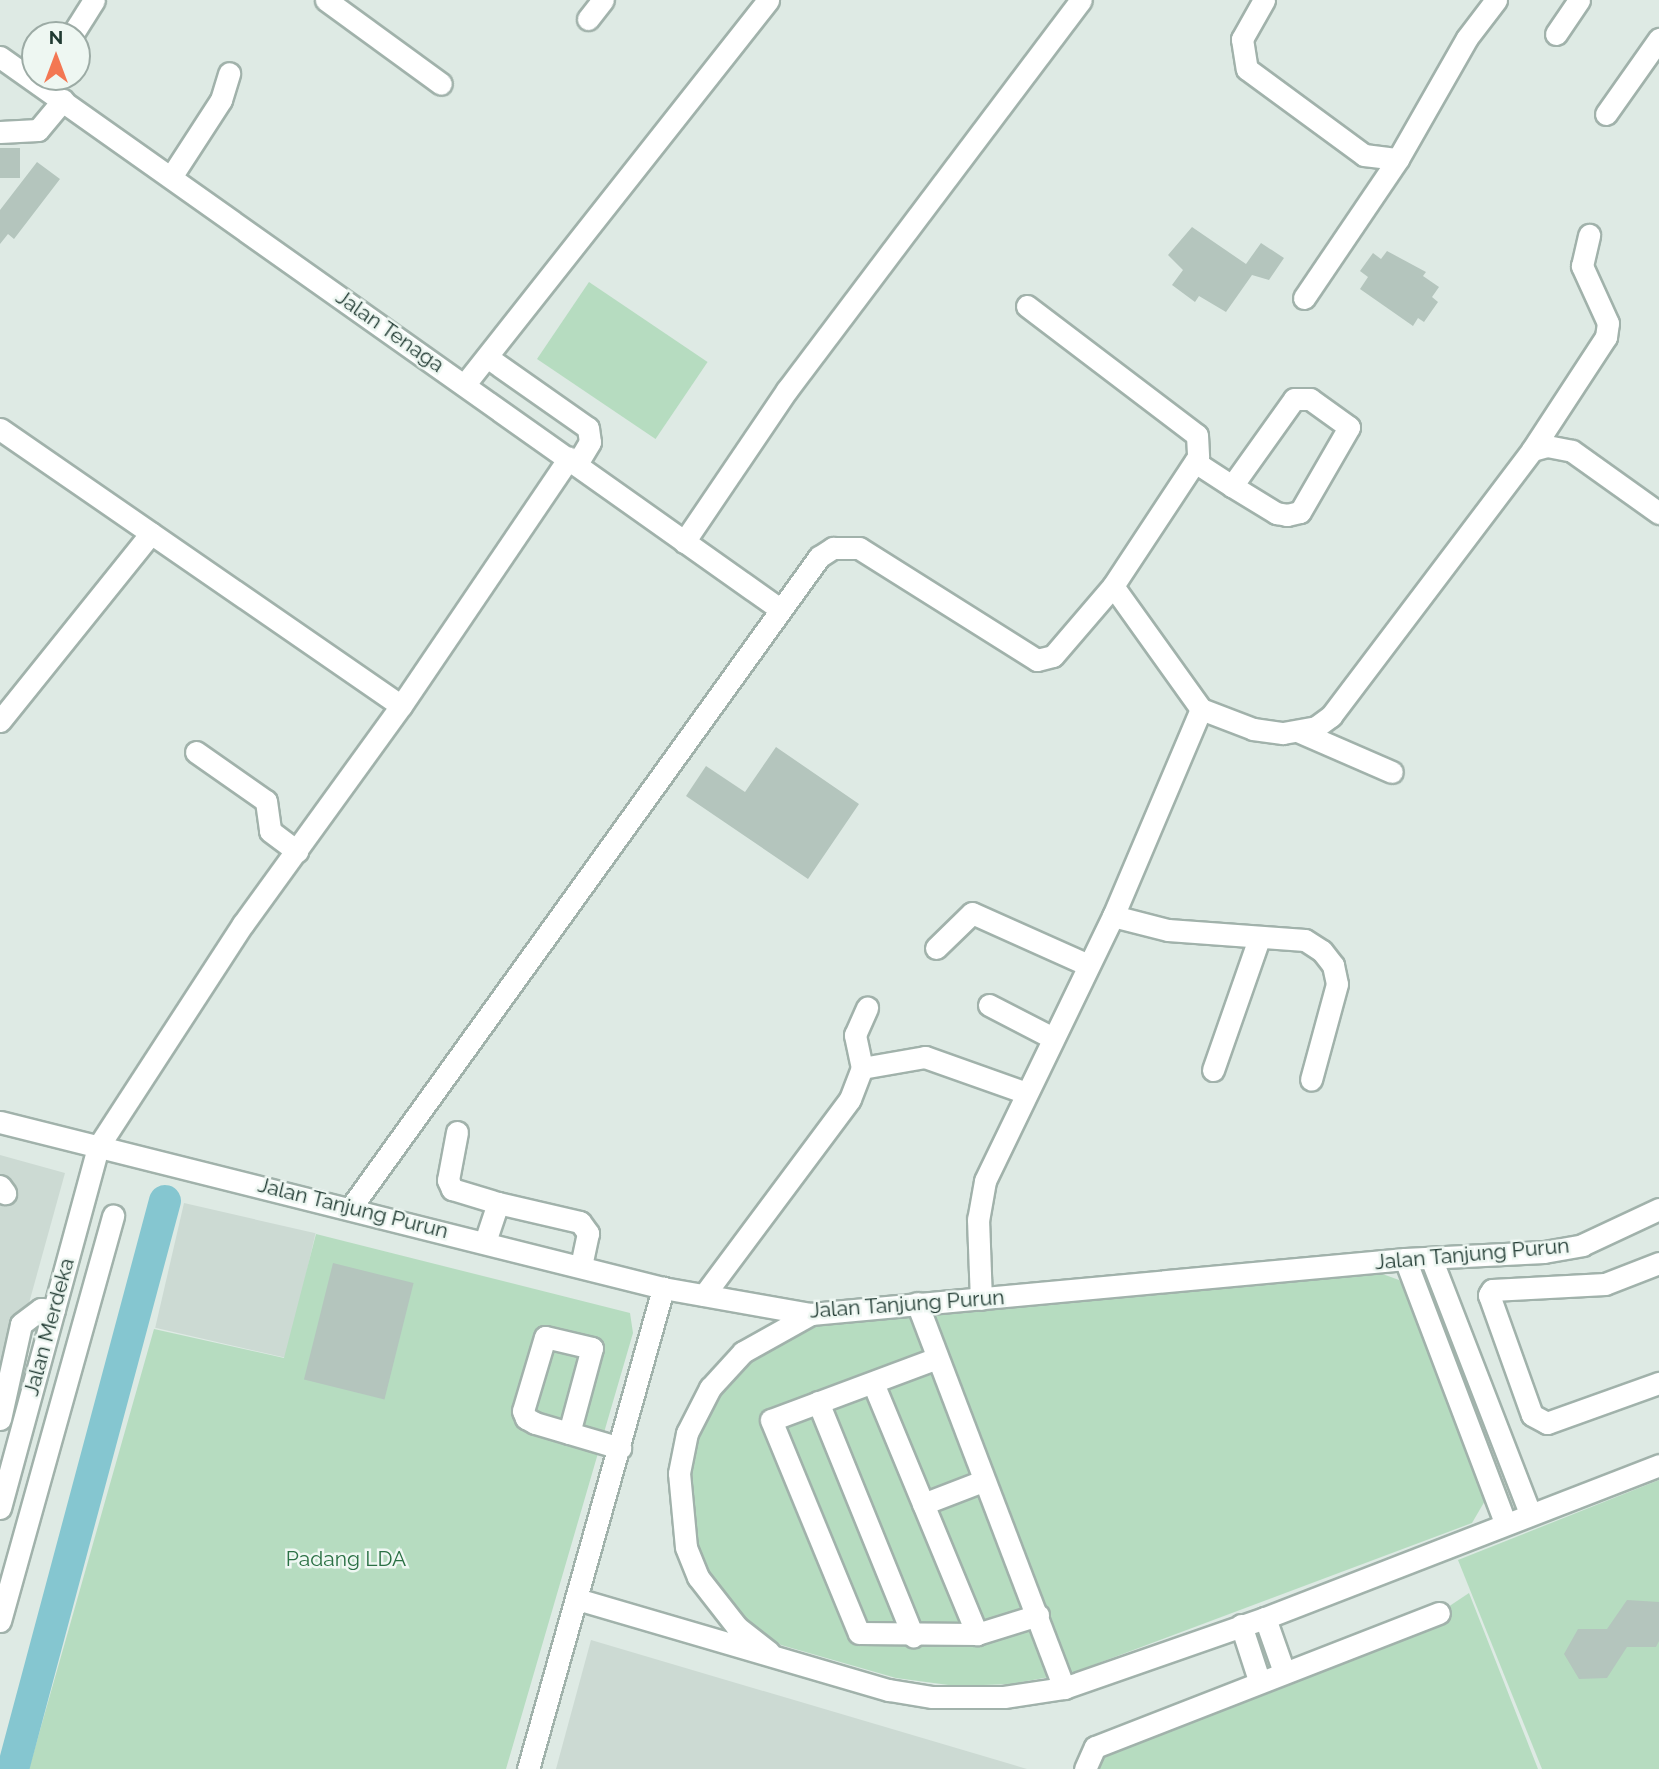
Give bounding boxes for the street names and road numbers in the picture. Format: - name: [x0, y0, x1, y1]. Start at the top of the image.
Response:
- street label: Jalan Tenaga: [331, 284, 449, 378]
- street label: Jalan Tanjung Purun: [255, 1172, 451, 1244]
- street label: Jalan Tanjung Purun: [1373, 1233, 1571, 1275]
- street label: Jalan Merdeka: [18, 1255, 80, 1399]
- street label: Jalan Tanjung Purun: [808, 1285, 1006, 1323]

